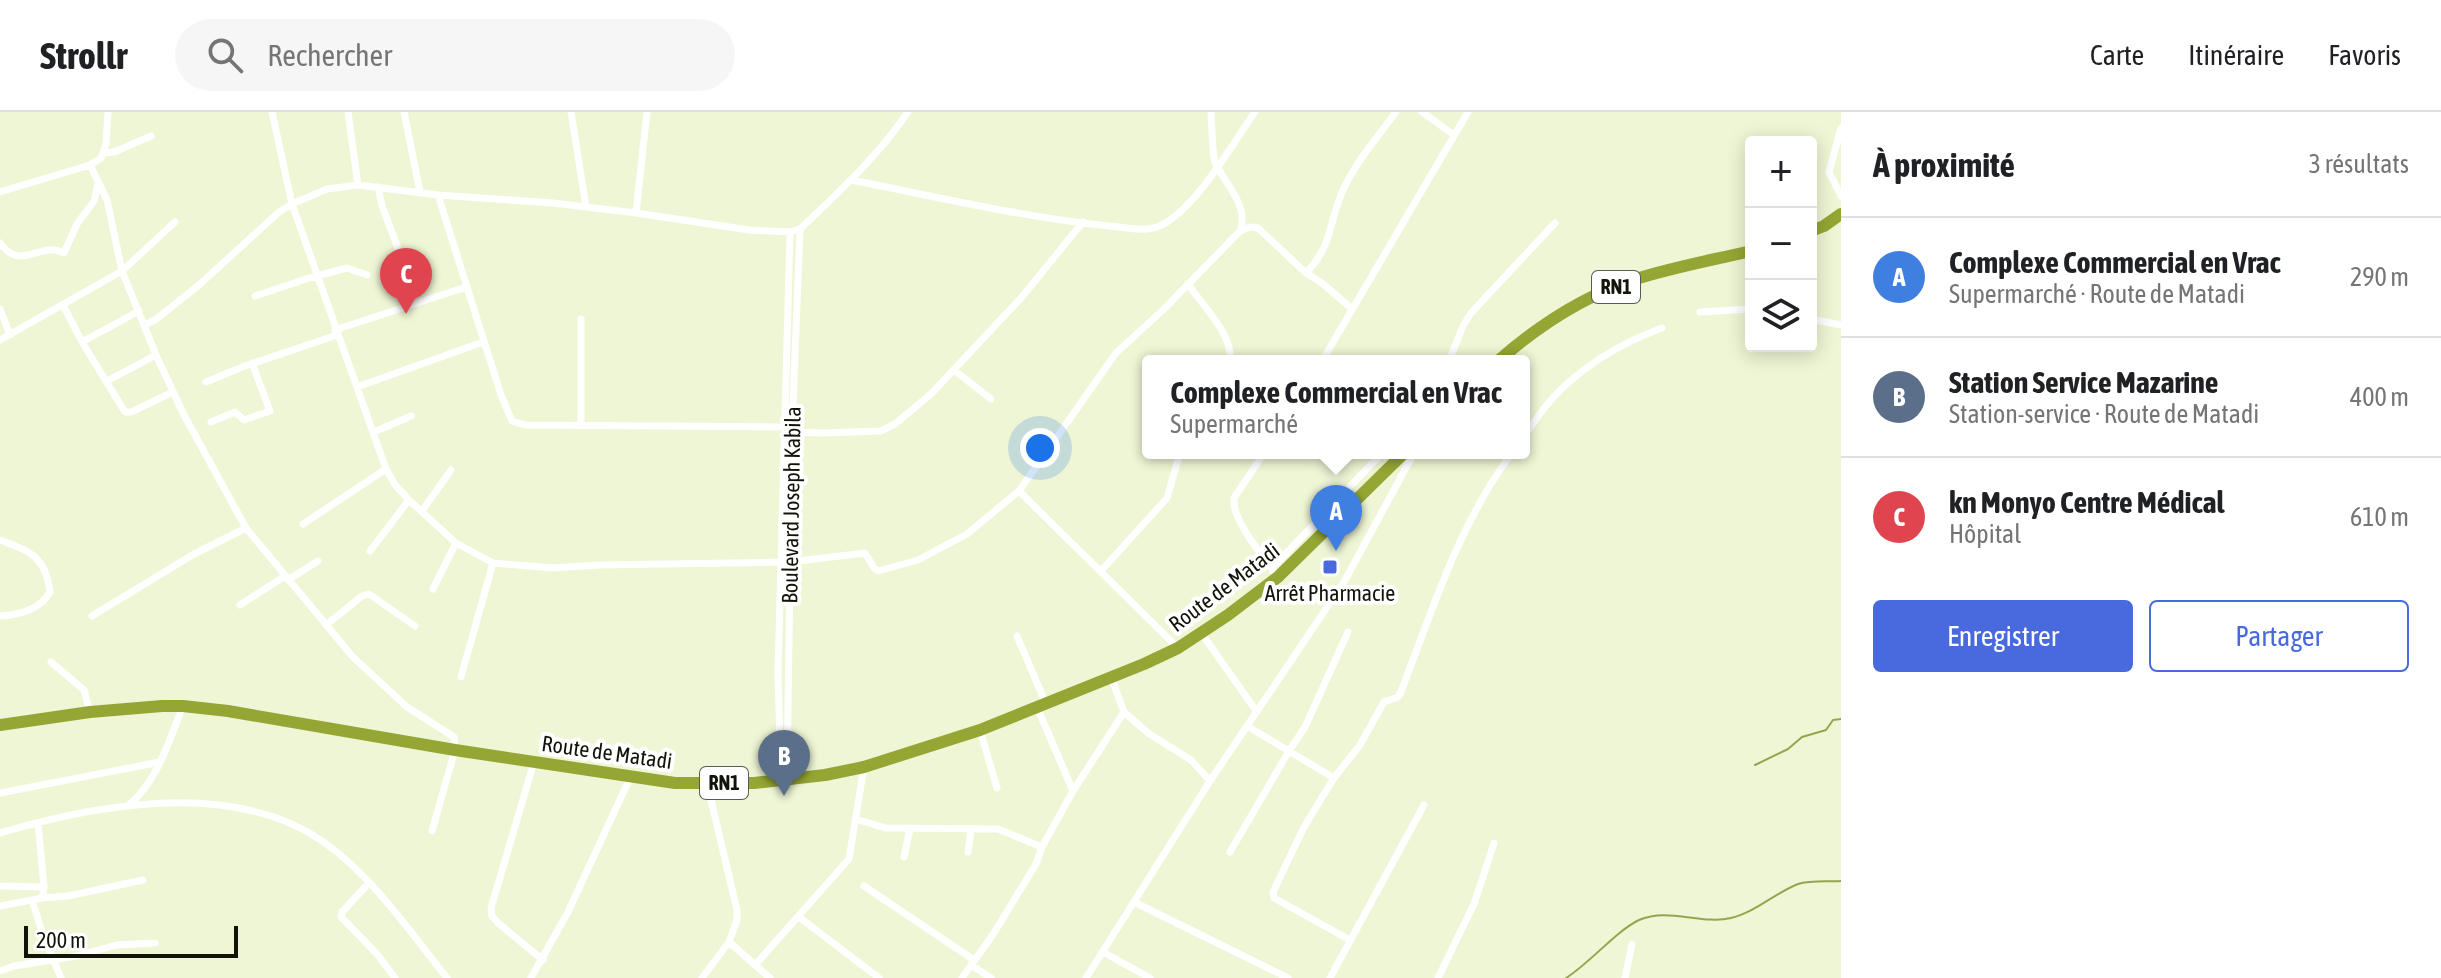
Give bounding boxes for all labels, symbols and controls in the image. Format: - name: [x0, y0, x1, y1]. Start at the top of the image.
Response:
- search box: [175, 19, 735, 91]
- icon: search: [203, 33, 247, 77]
- text: Strollr: [40, 34, 127, 77]
- text: Rechercher: [267, 38, 392, 72]
- text: Carte: [2090, 39, 2144, 71]
- text: Itinéraire: [2188, 39, 2284, 71]
- text: Favoris: [2328, 39, 2401, 71]
- map controls: [1745, 136, 1817, 352]
- button: +: [1745, 136, 1817, 208]
- text: À proximité: [1873, 145, 2015, 184]
- text: 3 résultats: [2309, 149, 2409, 179]
- button: −: [1745, 208, 1817, 280]
- text: Complexe Commercial en Vrac: [1949, 245, 2281, 279]
- pin: C: [380, 248, 432, 314]
- text: A: [1893, 262, 1905, 292]
- text: 290 m: [2350, 262, 2409, 292]
- road number: RN1: [1592, 271, 1640, 303]
- text: Supermarché · Route de Matadi: [1949, 279, 2245, 309]
- button: layers: [1745, 280, 1817, 352]
- popup: [1142, 355, 1530, 459]
- text: Station Service Mazarine: [1949, 365, 2218, 399]
- text: Complexe Commercial en Vrac: [1170, 375, 1502, 409]
- text: B: [1893, 382, 1905, 412]
- text: 400 m: [2350, 382, 2409, 412]
- text: Station-service · Route de Matadi: [1949, 399, 2259, 429]
- street label: Boulevard Joseph Kabila: [776, 406, 806, 604]
- text: Supermarché: [1170, 409, 1298, 439]
- your location: [1020, 428, 1060, 468]
- pin: A: [1310, 485, 1362, 551]
- text: kn Monyo Centre Médical: [1949, 485, 2224, 519]
- text: C: [1893, 502, 1905, 532]
- text: 610 m: [2350, 502, 2409, 532]
- text: Hôpital: [1949, 519, 2021, 549]
- street label: Route de Matadi: [1164, 537, 1284, 637]
- marker: Arrêt Pharmacie: [1321, 558, 1339, 576]
- place label: Arrêt Pharmacie: [1265, 580, 1395, 606]
- button: Enregistrer: [1873, 600, 2133, 672]
- button: Partager: [2149, 600, 2409, 672]
- street label: Route de Matadi: [540, 730, 674, 774]
- pin: B: [758, 730, 810, 796]
- road number: RN1: [700, 767, 748, 799]
- scale bar: [24, 922, 238, 958]
- text: 200 m: [36, 927, 86, 953]

